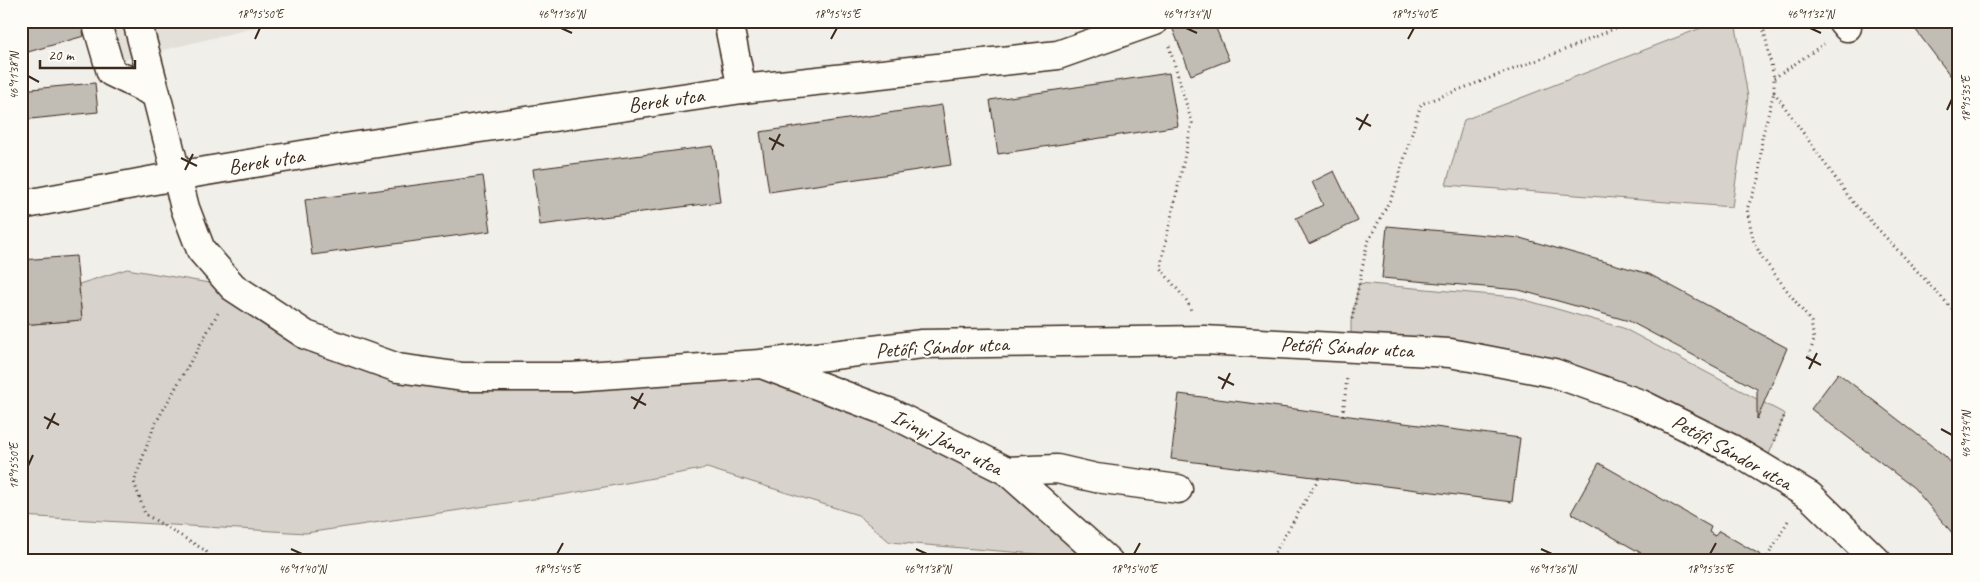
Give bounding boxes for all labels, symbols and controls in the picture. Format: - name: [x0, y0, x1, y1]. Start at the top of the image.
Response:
- text: 18°15'50"E: [237, 6, 285, 22]
- text: 46°11'36"N: [537, 6, 586, 22]
- text: 18°15'45"E: [814, 6, 862, 22]
- text: 46°11'34"N: [1162, 6, 1211, 22]
- text: 18°15'40"E: [1391, 6, 1439, 22]
- text: 46°11'32"N: [1786, 6, 1835, 22]
- scale bar: [40, 38, 135, 70]
- text: 20 m: [48, 46, 75, 65]
- text: 46°11'38"N: [6, 51, 22, 100]
- text: 18°15'35"E: [1958, 74, 1974, 122]
- street label: Berek utca: [626, 82, 707, 118]
- street label: Berek utca: [226, 142, 307, 180]
- street label: Petőfi Sándor utca: [875, 330, 1012, 363]
- street label: Petőfi Sándor utca: [1280, 331, 1417, 364]
- street label: Irinyi János utca: [887, 403, 1009, 482]
- street label: Petőfi Sándor utca: [1668, 408, 1799, 497]
- text: 46°11'34"N: [1958, 410, 1974, 459]
- text: 18°15'50"E: [6, 441, 22, 489]
- text: 46°11'40"N: [278, 561, 327, 577]
- text: 18°15'45"E: [534, 561, 582, 577]
- text: 46°11'38"N: [903, 561, 952, 577]
- text: 18°15'40"E: [1111, 561, 1159, 577]
- text: 46°11'36"N: [1528, 561, 1577, 577]
- text: 18°15'35"E: [1687, 561, 1735, 577]

